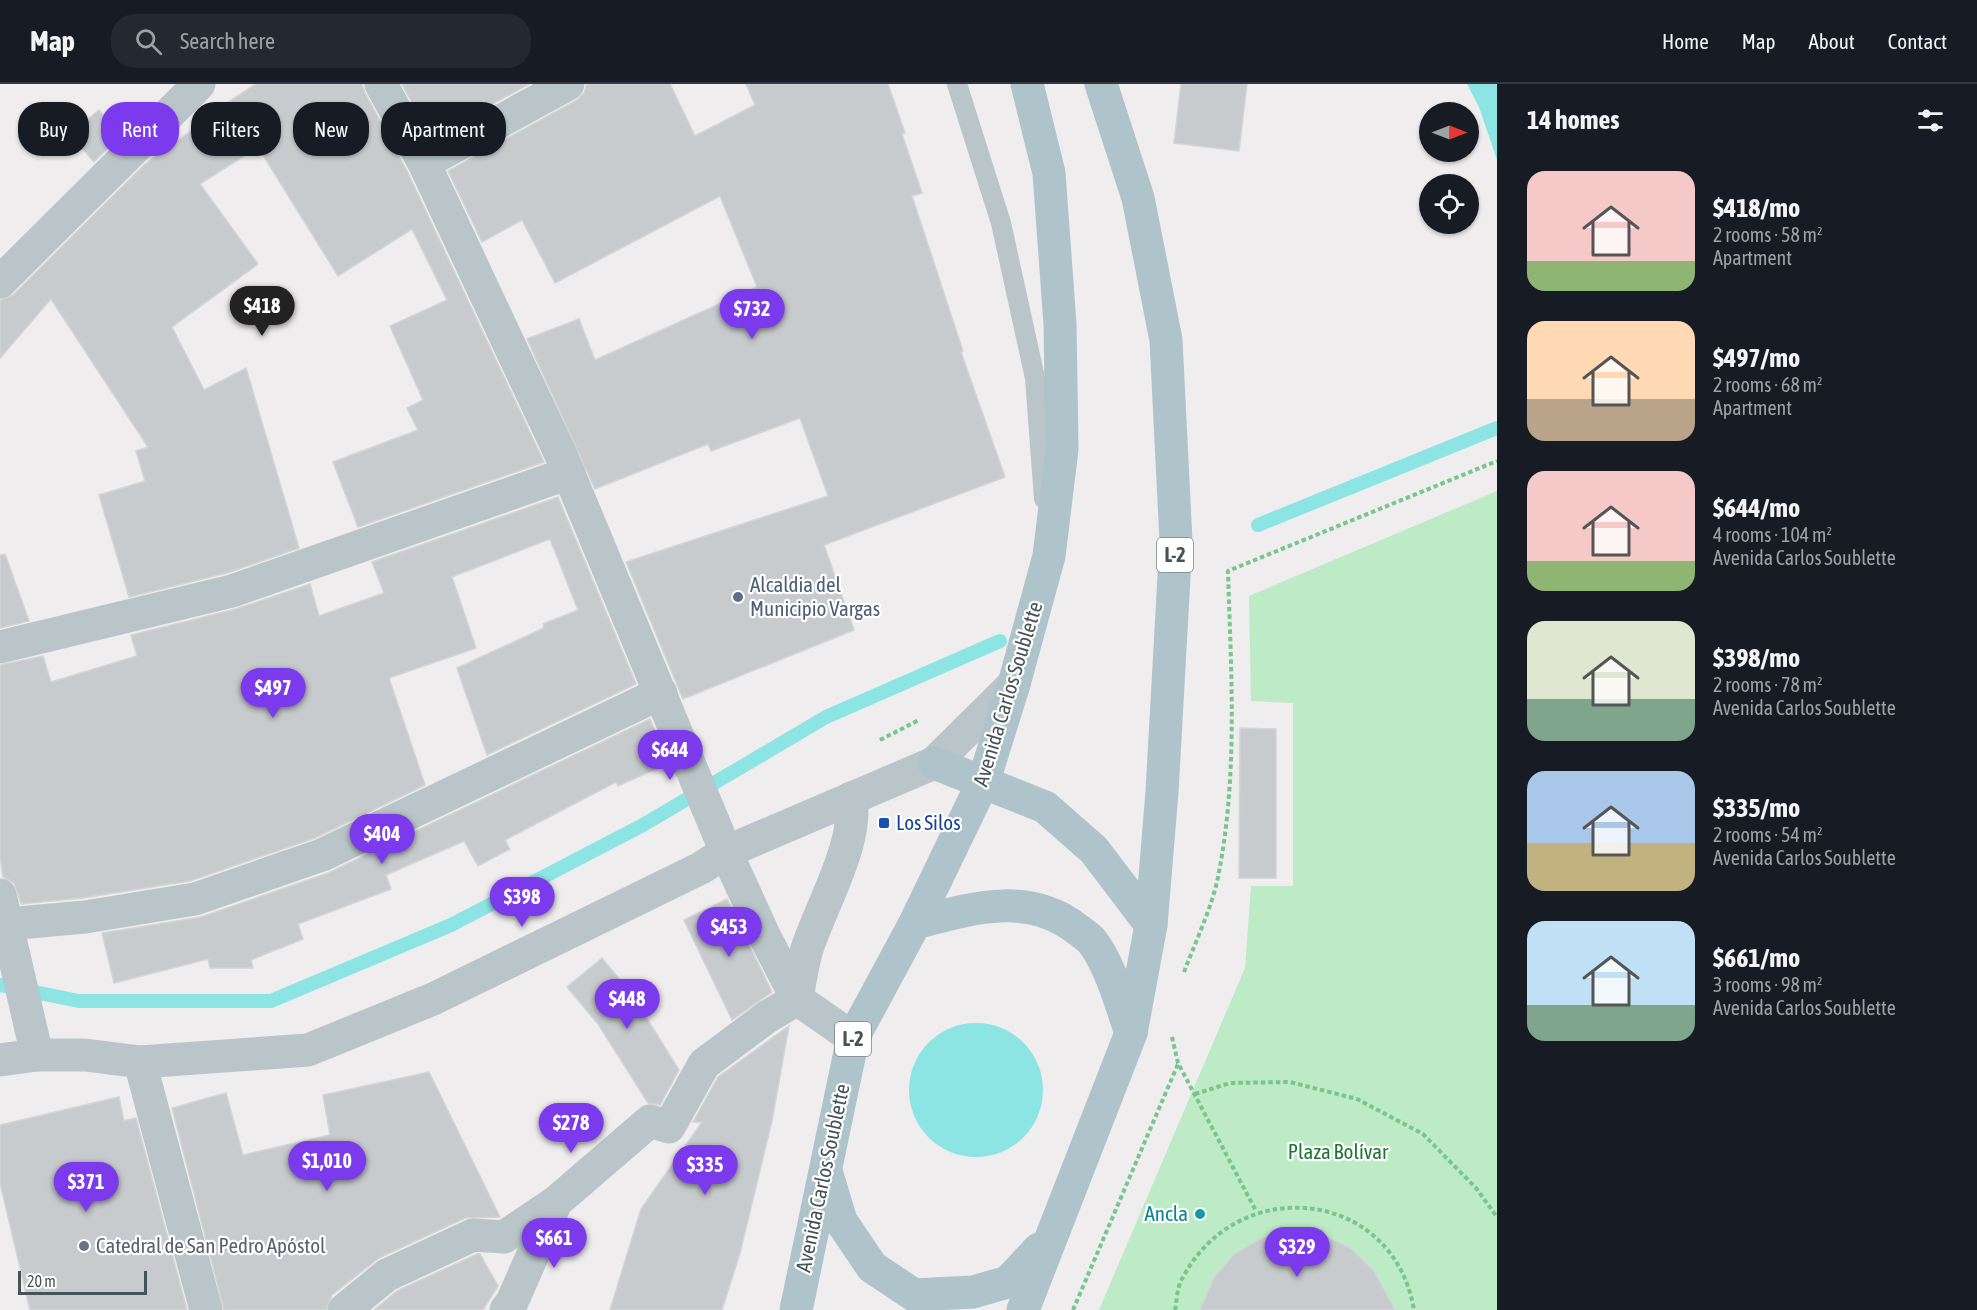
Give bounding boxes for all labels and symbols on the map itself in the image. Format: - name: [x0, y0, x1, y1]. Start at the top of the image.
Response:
- north arrow: [1419, 102, 1479, 162]
- pin: $418: [226, 286, 298, 337]
- pin: $732: [716, 289, 788, 340]
- road number: L-2: [1157, 538, 1193, 572]
- place label: Alcaldia del Municipio Vargas: [750, 572, 880, 620]
- marker: Alcaldia del Municipio Vargas: [731, 590, 745, 604]
- street label: Avenida Carlos Soublette: [968, 598, 1047, 789]
- pin: $497: [237, 668, 309, 719]
- pin: $644: [634, 730, 706, 781]
- place label: Los Silos: [896, 810, 961, 834]
- pin: $404: [346, 814, 418, 865]
- marker: Los Silos: [877, 816, 891, 830]
- pin: $398: [486, 877, 558, 928]
- pin: $453: [693, 907, 765, 958]
- pin: $448: [591, 979, 663, 1030]
- road number: L-2: [835, 1022, 871, 1056]
- street label: Avenida Carlos Soublette: [790, 1081, 854, 1274]
- pin: $278: [535, 1103, 607, 1154]
- park label: Plaza Bolívar: [1288, 1139, 1389, 1163]
- pin: $1,010: [278, 1141, 376, 1192]
- pin: $335: [669, 1145, 741, 1196]
- pin: $371: [50, 1162, 122, 1213]
- place label: Ancla: [1144, 1201, 1188, 1225]
- marker: Ancla: [1193, 1207, 1207, 1221]
- pin: $661: [518, 1218, 590, 1269]
- pin: $329: [1261, 1227, 1333, 1278]
- place label: Catedral de San Pedro Apóstol: [96, 1233, 326, 1257]
- marker: Catedral de San Pedro Apóstol: [77, 1239, 91, 1253]
- scale bar: [18, 1268, 147, 1296]

